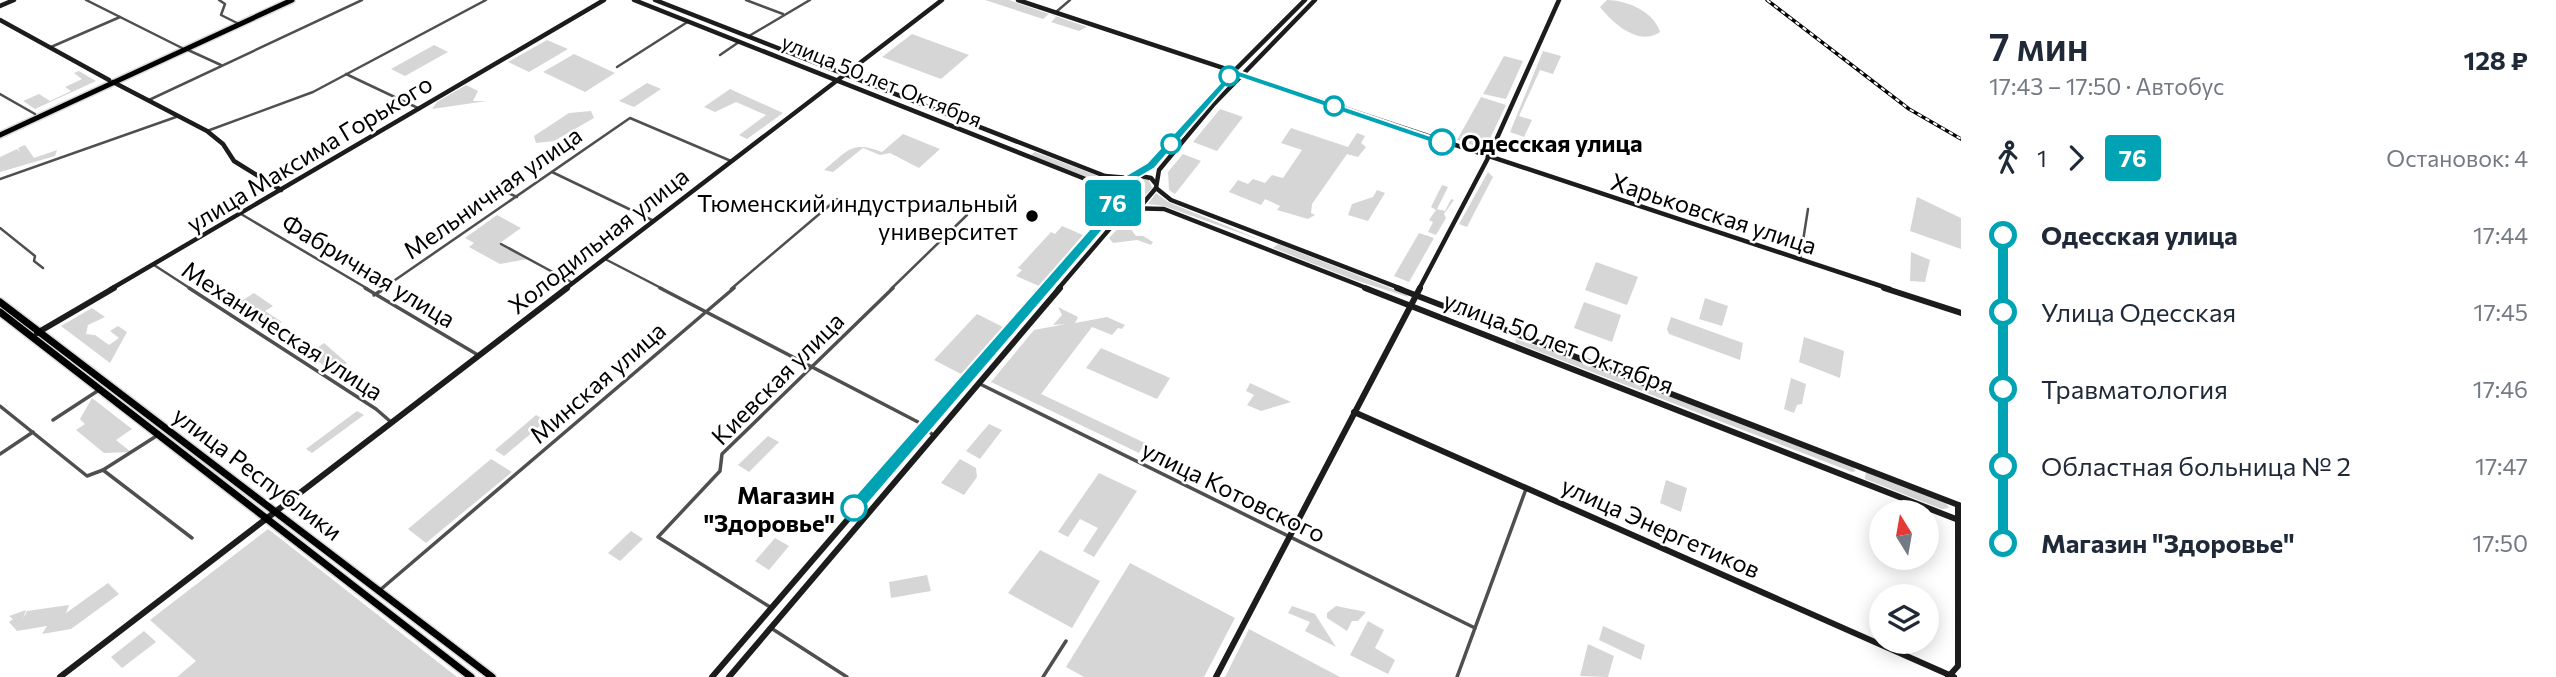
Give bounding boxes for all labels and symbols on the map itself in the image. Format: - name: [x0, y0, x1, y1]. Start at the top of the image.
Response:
- street label: улица 50 лет Октября: [778, 28, 986, 132]
- unlabelled marker: [1219, 66, 1239, 86]
- street label: улица Максима Горького: [181, 68, 437, 238]
- unlabelled marker: [1324, 96, 1344, 116]
- street label: Мельничная улица: [397, 120, 587, 264]
- place label: Одесская улица: [1461, 128, 1643, 157]
- marker: Одесская улица: [1429, 129, 1455, 155]
- unlabelled marker: [1161, 134, 1181, 154]
- street label: Холодильная улица: [502, 161, 694, 319]
- street label: Харьковская улица: [1608, 166, 1820, 260]
- line badge: 76: [1082, 180, 1144, 226]
- place label: Тюменский индустриальный университет: [697, 188, 1018, 245]
- street label: Фабричная улица: [277, 207, 461, 333]
- marker: Тюменский индустриальный университет: [1024, 208, 1040, 224]
- street label: Механическая улица: [177, 254, 389, 406]
- street label: улица 50 лет Октября: [1440, 285, 1678, 399]
- street label: Киевская улица: [705, 306, 849, 450]
- street label: Минская улица: [523, 315, 671, 449]
- street label: улица Республики: [168, 400, 348, 546]
- street label: улица Котовского: [1137, 434, 1331, 548]
- street label: улица Энергетиков: [1557, 470, 1765, 584]
- place label: Магазин "Здоровье": [704, 480, 835, 537]
- marker: Магазин "Здоровье": [841, 495, 867, 521]
- north arrow: [1869, 500, 1939, 570]

